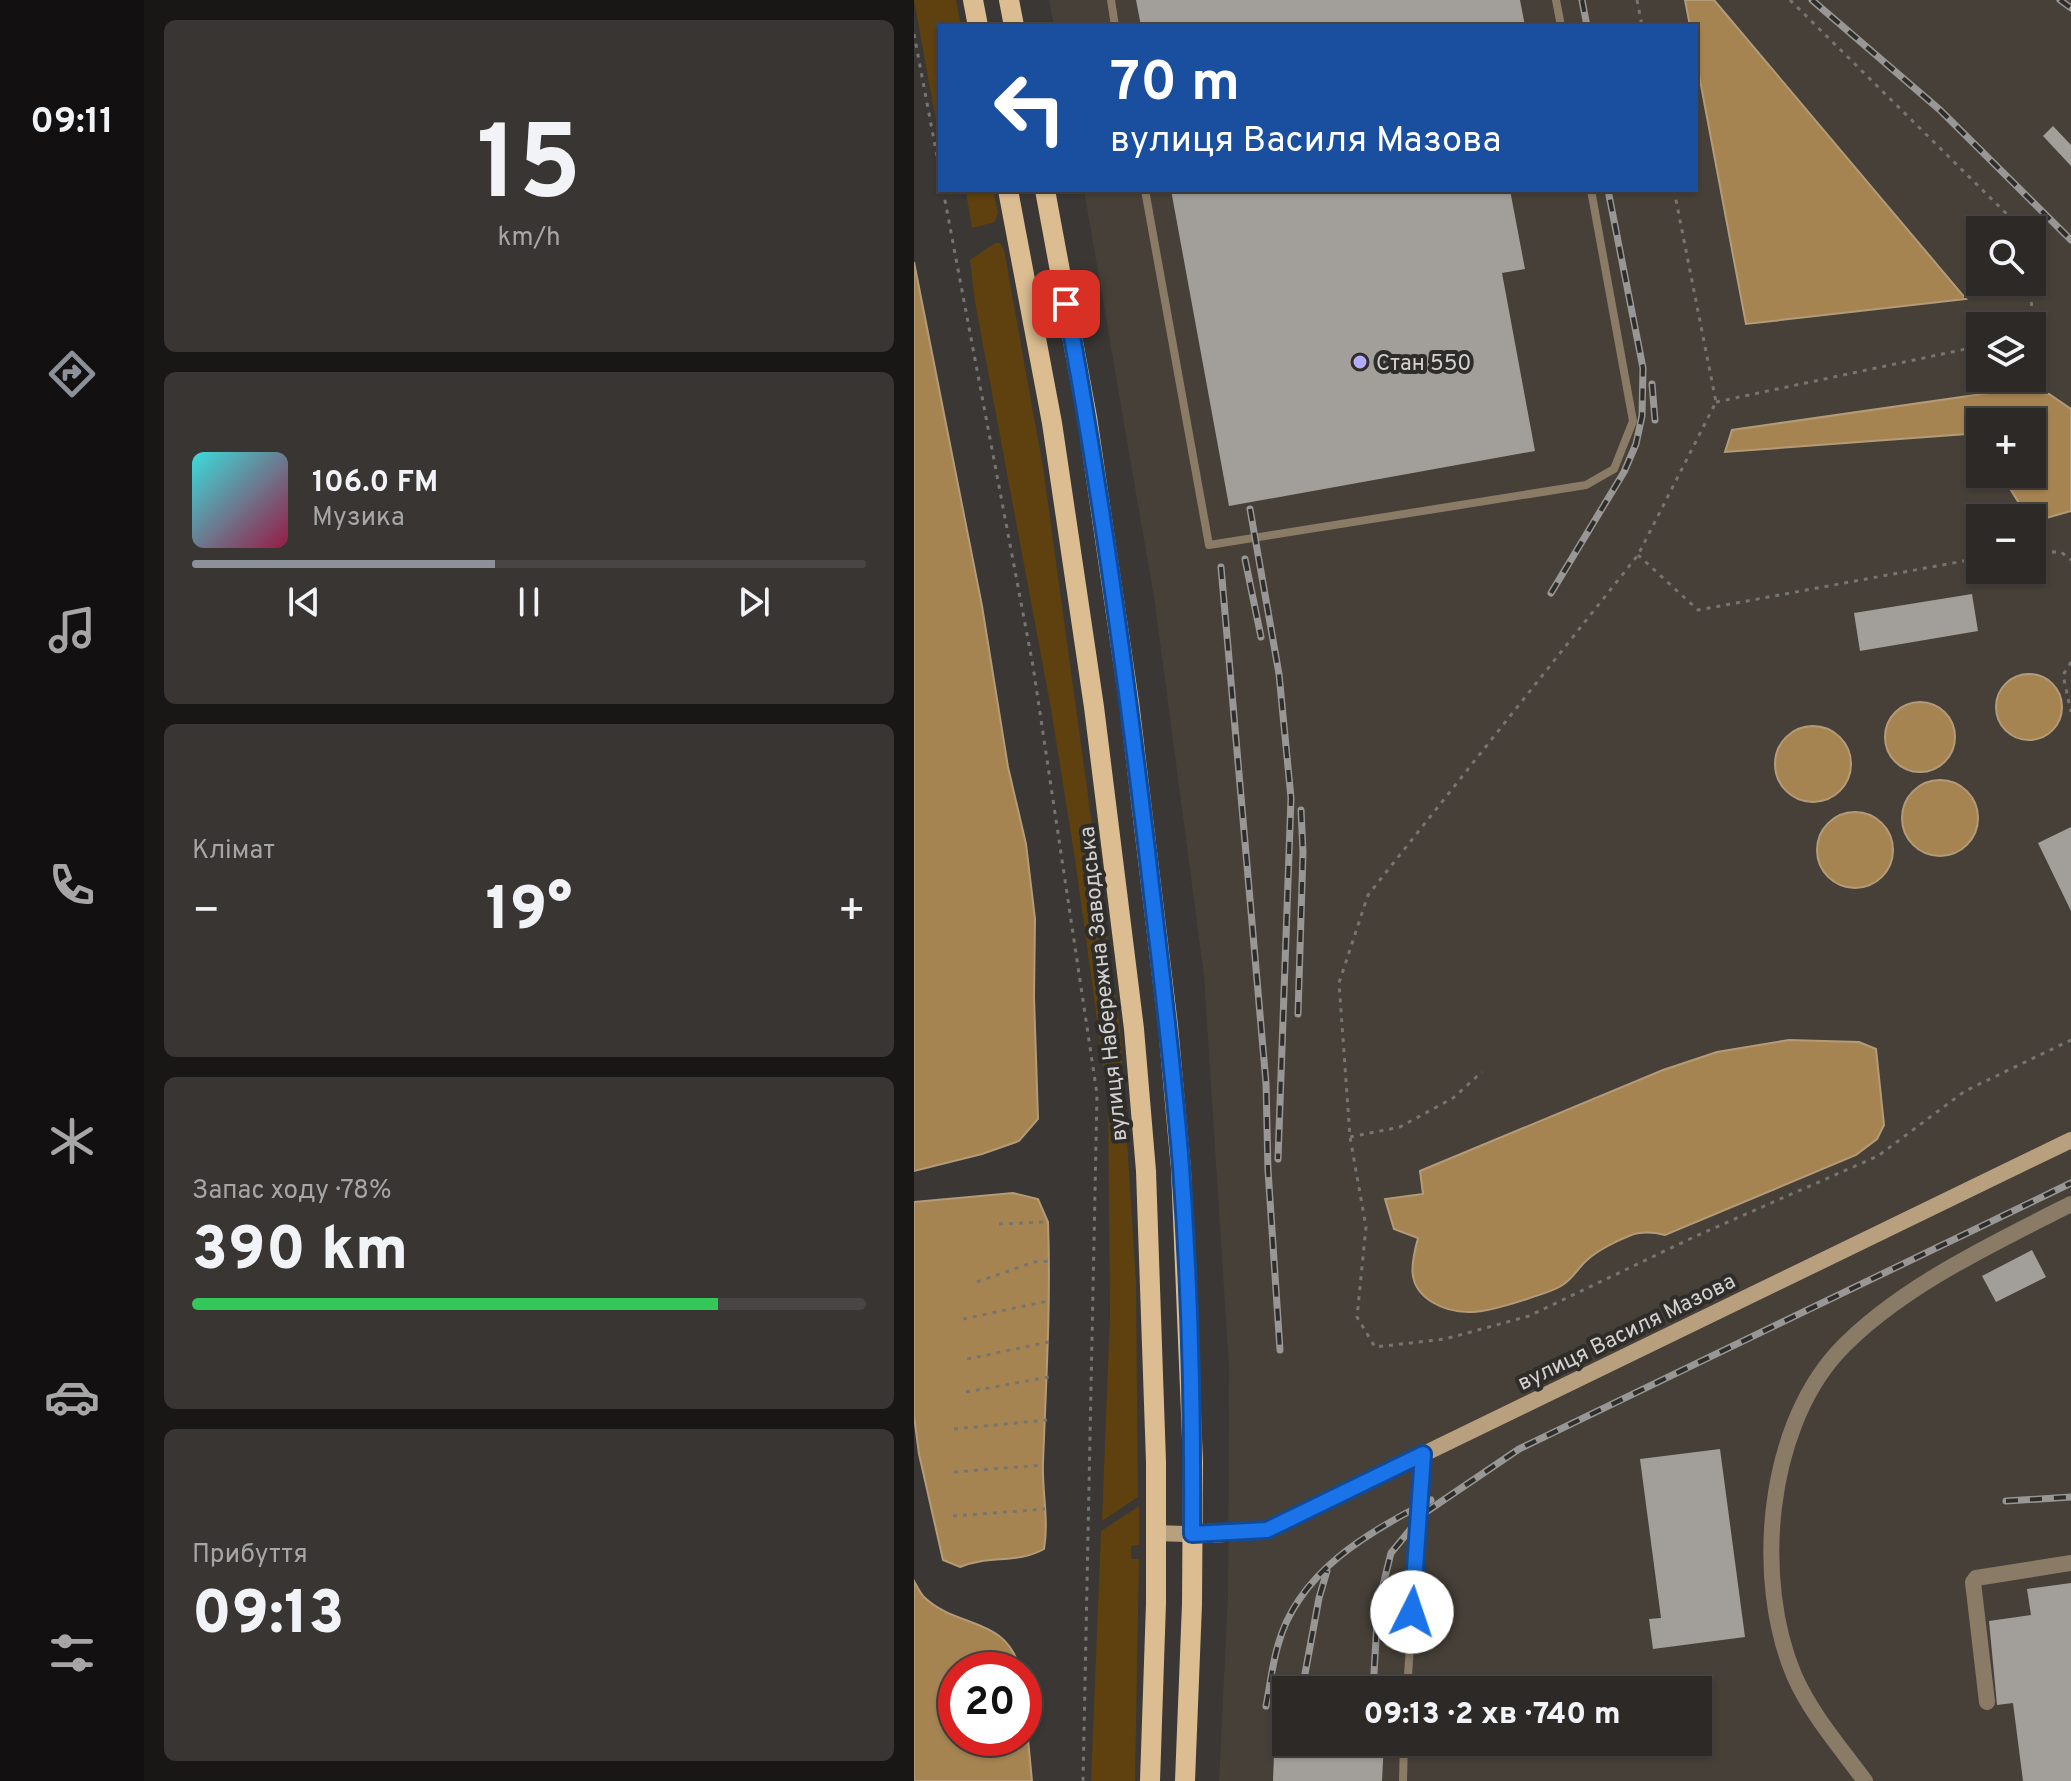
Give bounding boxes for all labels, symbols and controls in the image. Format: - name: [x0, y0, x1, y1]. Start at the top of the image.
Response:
- text: 70 m: [1110, 50, 1240, 120]
- icon: left: [978, 56, 1082, 160]
- text: 09:11: [30, 100, 114, 146]
- text: 15: [476, 104, 582, 236]
- text: вулиця Василя Мазова: [1110, 119, 1501, 165]
- map controls: [1966, 216, 2046, 584]
- button: search: [1966, 216, 2046, 296]
- text: km/h: [497, 222, 561, 255]
- pin: [1032, 270, 1100, 338]
- icon: arrive: [1044, 282, 1088, 326]
- button: layers: [1966, 312, 2046, 392]
- icon: directions: [44, 346, 100, 402]
- place label: Стан 550: [1376, 351, 1471, 378]
- marker: Стан 550: [1351, 353, 1369, 371]
- button: +: [1966, 408, 2046, 488]
- text: 106.0 FM: [312, 465, 438, 502]
- text: Музика: [312, 502, 405, 535]
- button: −: [1966, 504, 2046, 584]
- icon: previous: [282, 580, 326, 624]
- icon: pause: [507, 580, 551, 624]
- icon: next: [732, 580, 776, 624]
- icon: music: [44, 602, 100, 658]
- street label: вулиця Набережна Заводська: [1075, 825, 1134, 1143]
- text: Клімат: [192, 835, 275, 868]
- icon: phone: [44, 857, 100, 913]
- text: 19°: [486, 875, 572, 951]
- text: −: [192, 885, 220, 941]
- text: +: [838, 885, 866, 941]
- icon: climate: [44, 1113, 100, 1169]
- text: Запас ходу · 78%: [192, 1175, 392, 1208]
- text: 390 km: [192, 1215, 408, 1291]
- street label: вулиця Василя Мазова: [1514, 1269, 1741, 1398]
- icon: car: [44, 1369, 100, 1425]
- text: Прибуття: [192, 1539, 308, 1572]
- position arrow: [1370, 1570, 1454, 1654]
- text: 09:13: [192, 1579, 344, 1655]
- icon: filters: [44, 1625, 100, 1681]
- speed limit sign: 20: [938, 1652, 1042, 1756]
- text: 09:13 · 2 хв · 740 m: [1364, 1697, 1620, 1734]

